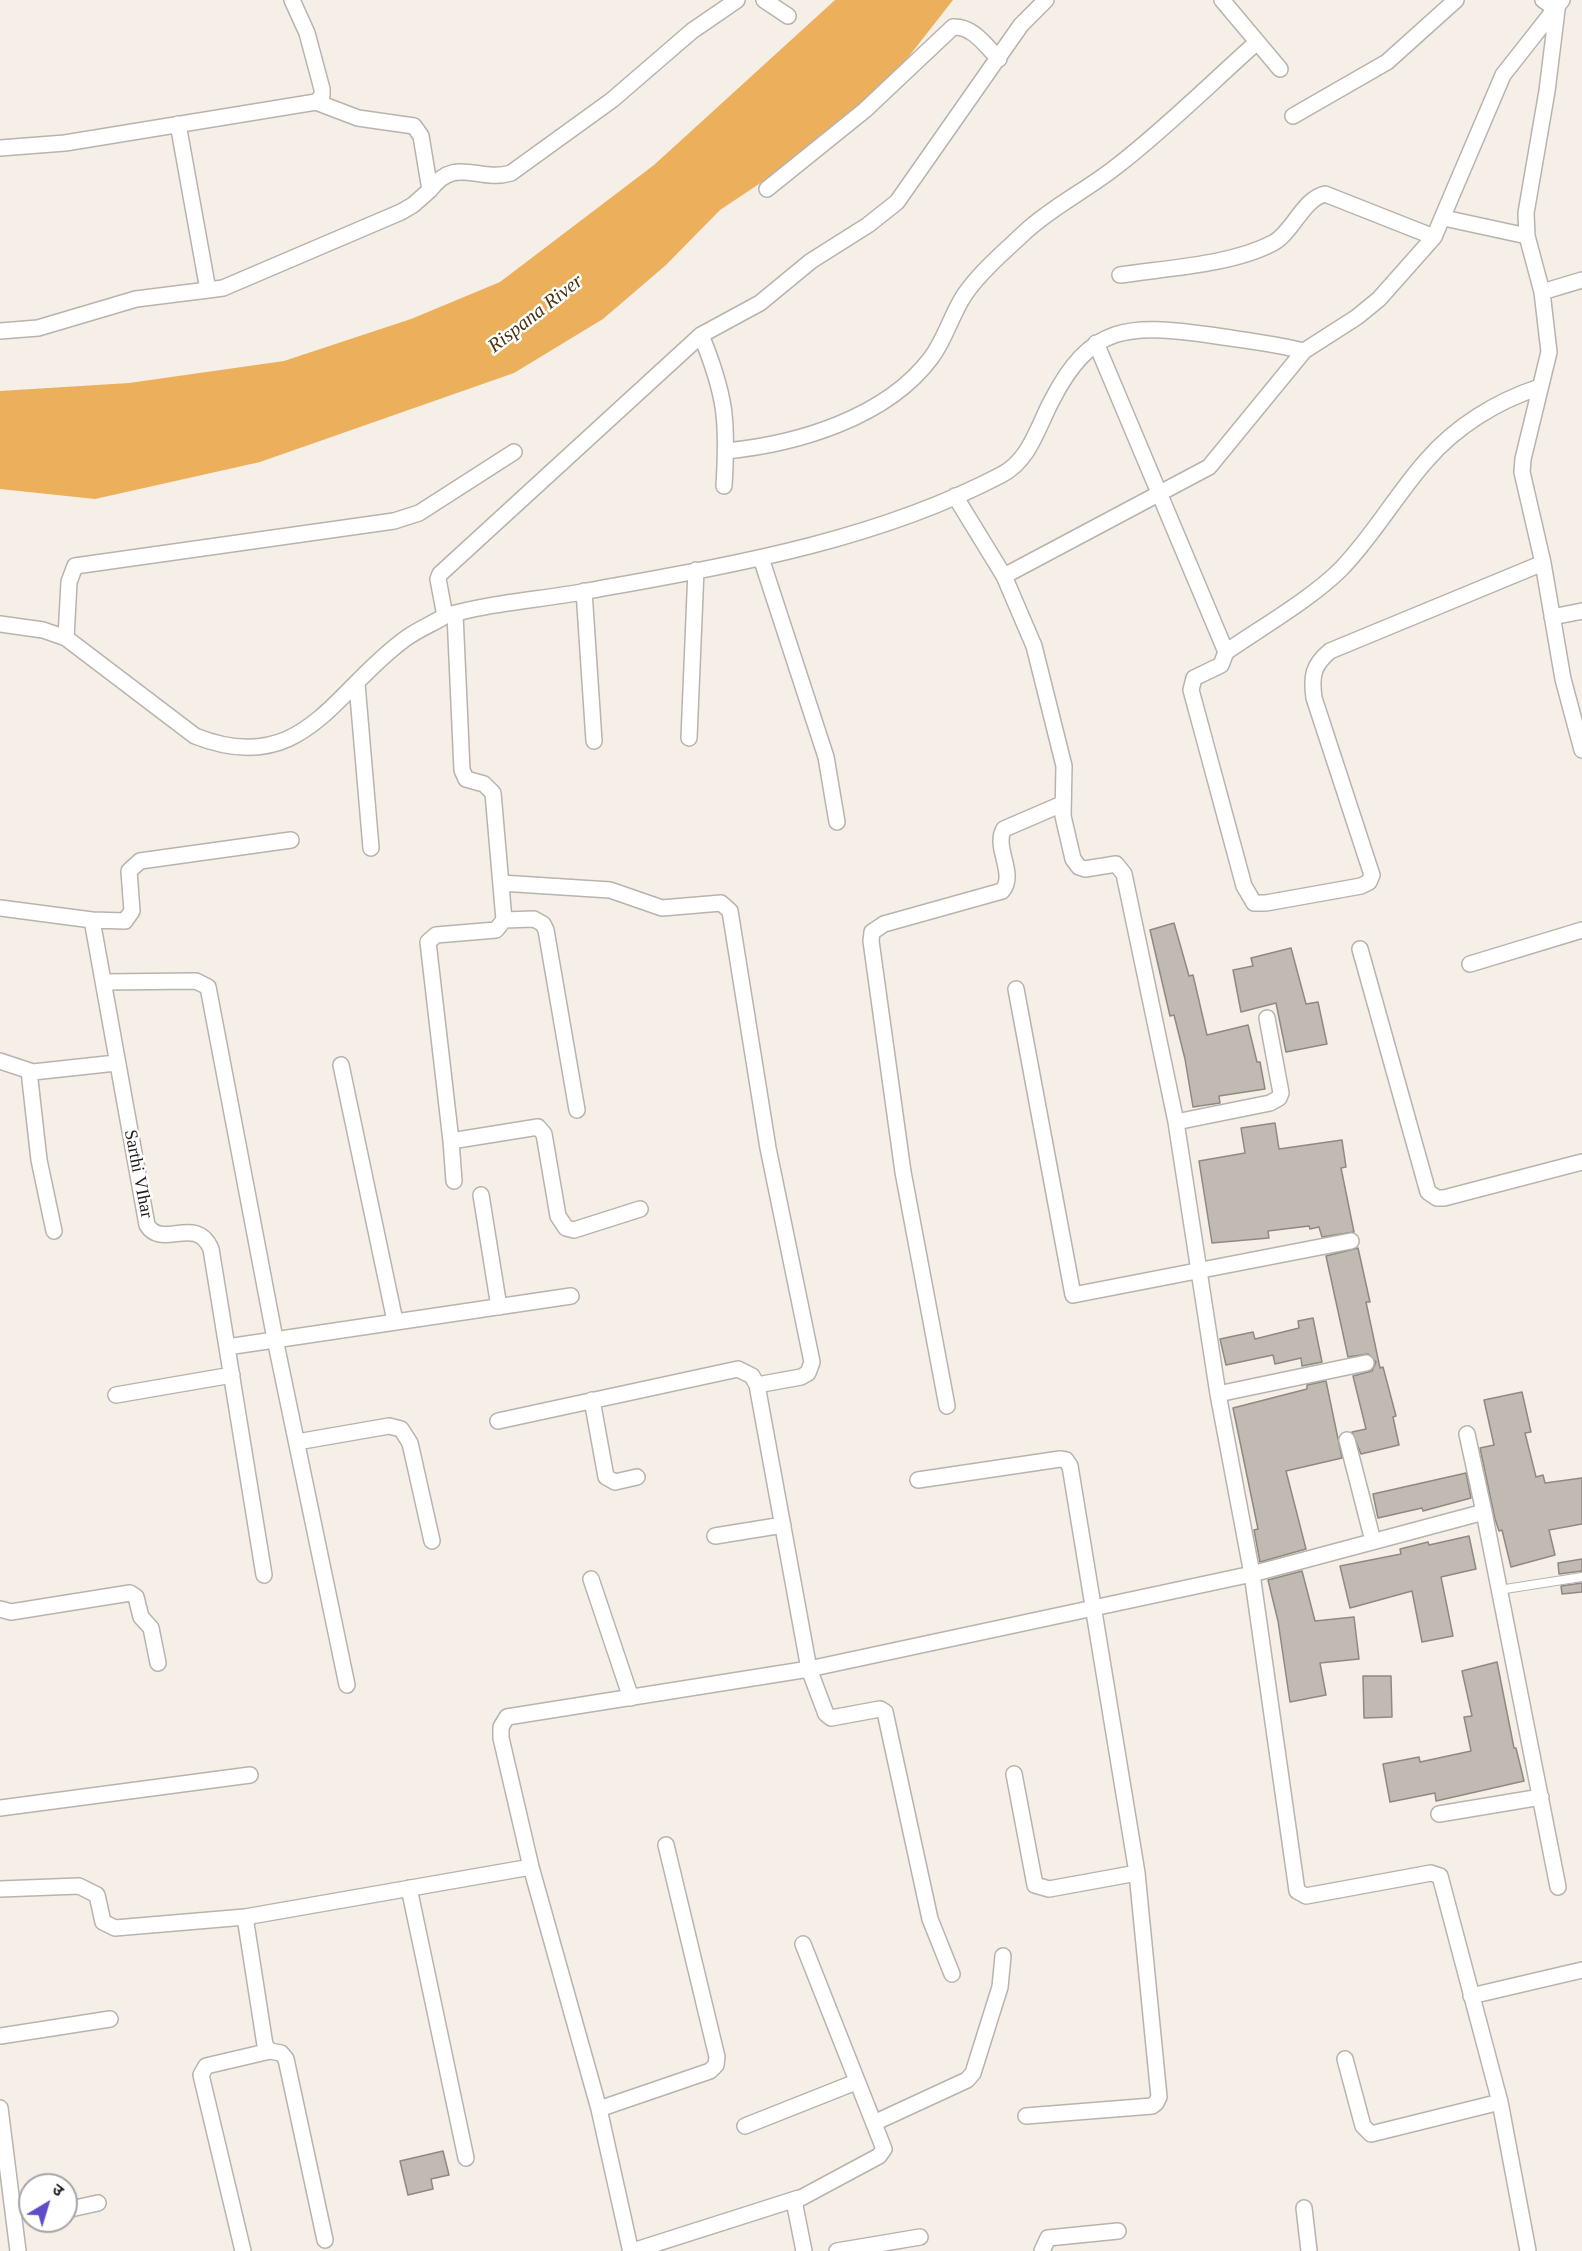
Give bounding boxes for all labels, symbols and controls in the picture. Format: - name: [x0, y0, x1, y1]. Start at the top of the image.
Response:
- water label: Rispana River: [484, 269, 588, 359]
- street label: Sarthi VIhar: [119, 1128, 157, 1220]
- north arrow: [18, 2173, 78, 2233]
- text: उ: [49, 2180, 67, 2200]

